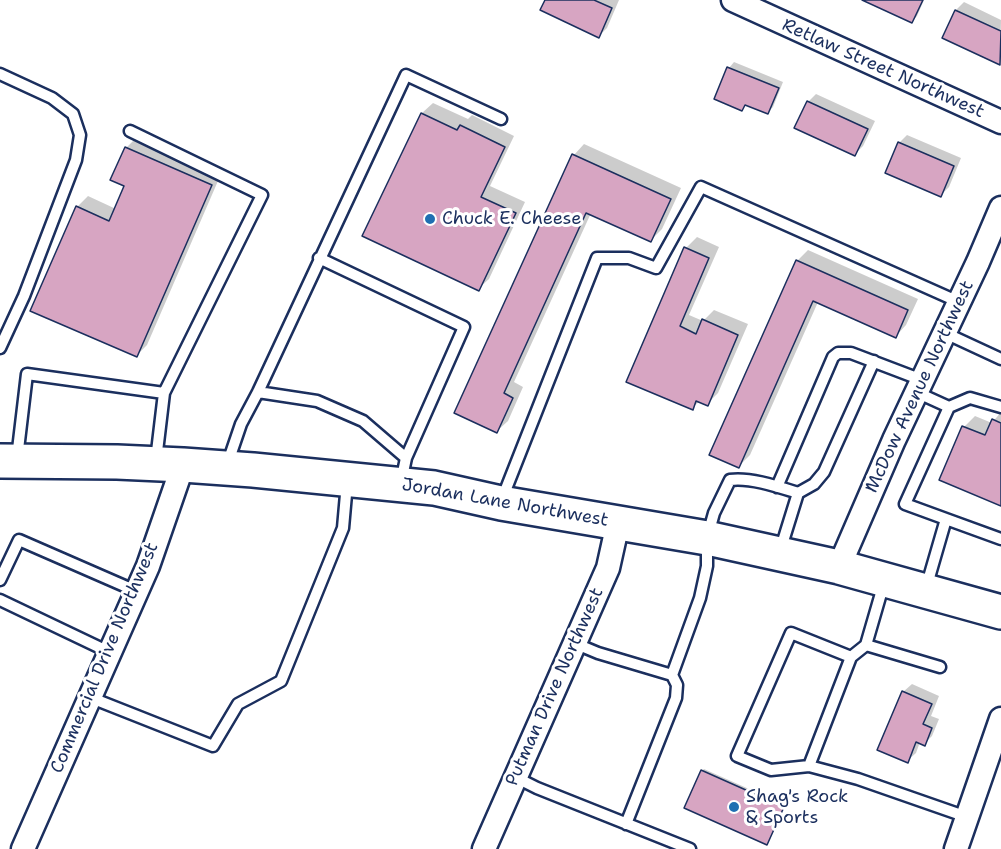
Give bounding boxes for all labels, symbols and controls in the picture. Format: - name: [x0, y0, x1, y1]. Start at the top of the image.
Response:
- street label: Retlaw Street Northwest: [779, 15, 987, 123]
- place label: Chuck E. Cheese: [442, 208, 581, 230]
- marker: Chuck E. Cheese: [423, 212, 437, 226]
- street label: McDow Avenue Northwest: [861, 277, 979, 497]
- street label: Jordan Lane Northwest: [400, 474, 610, 532]
- street label: Commercial Drive Northwest: [47, 539, 163, 777]
- street label: Putman Drive Northwest: [502, 585, 608, 789]
- place label: Shag's Rock & Sports: [746, 786, 848, 828]
- marker: Shag's Rock & Sports: [727, 800, 741, 814]

